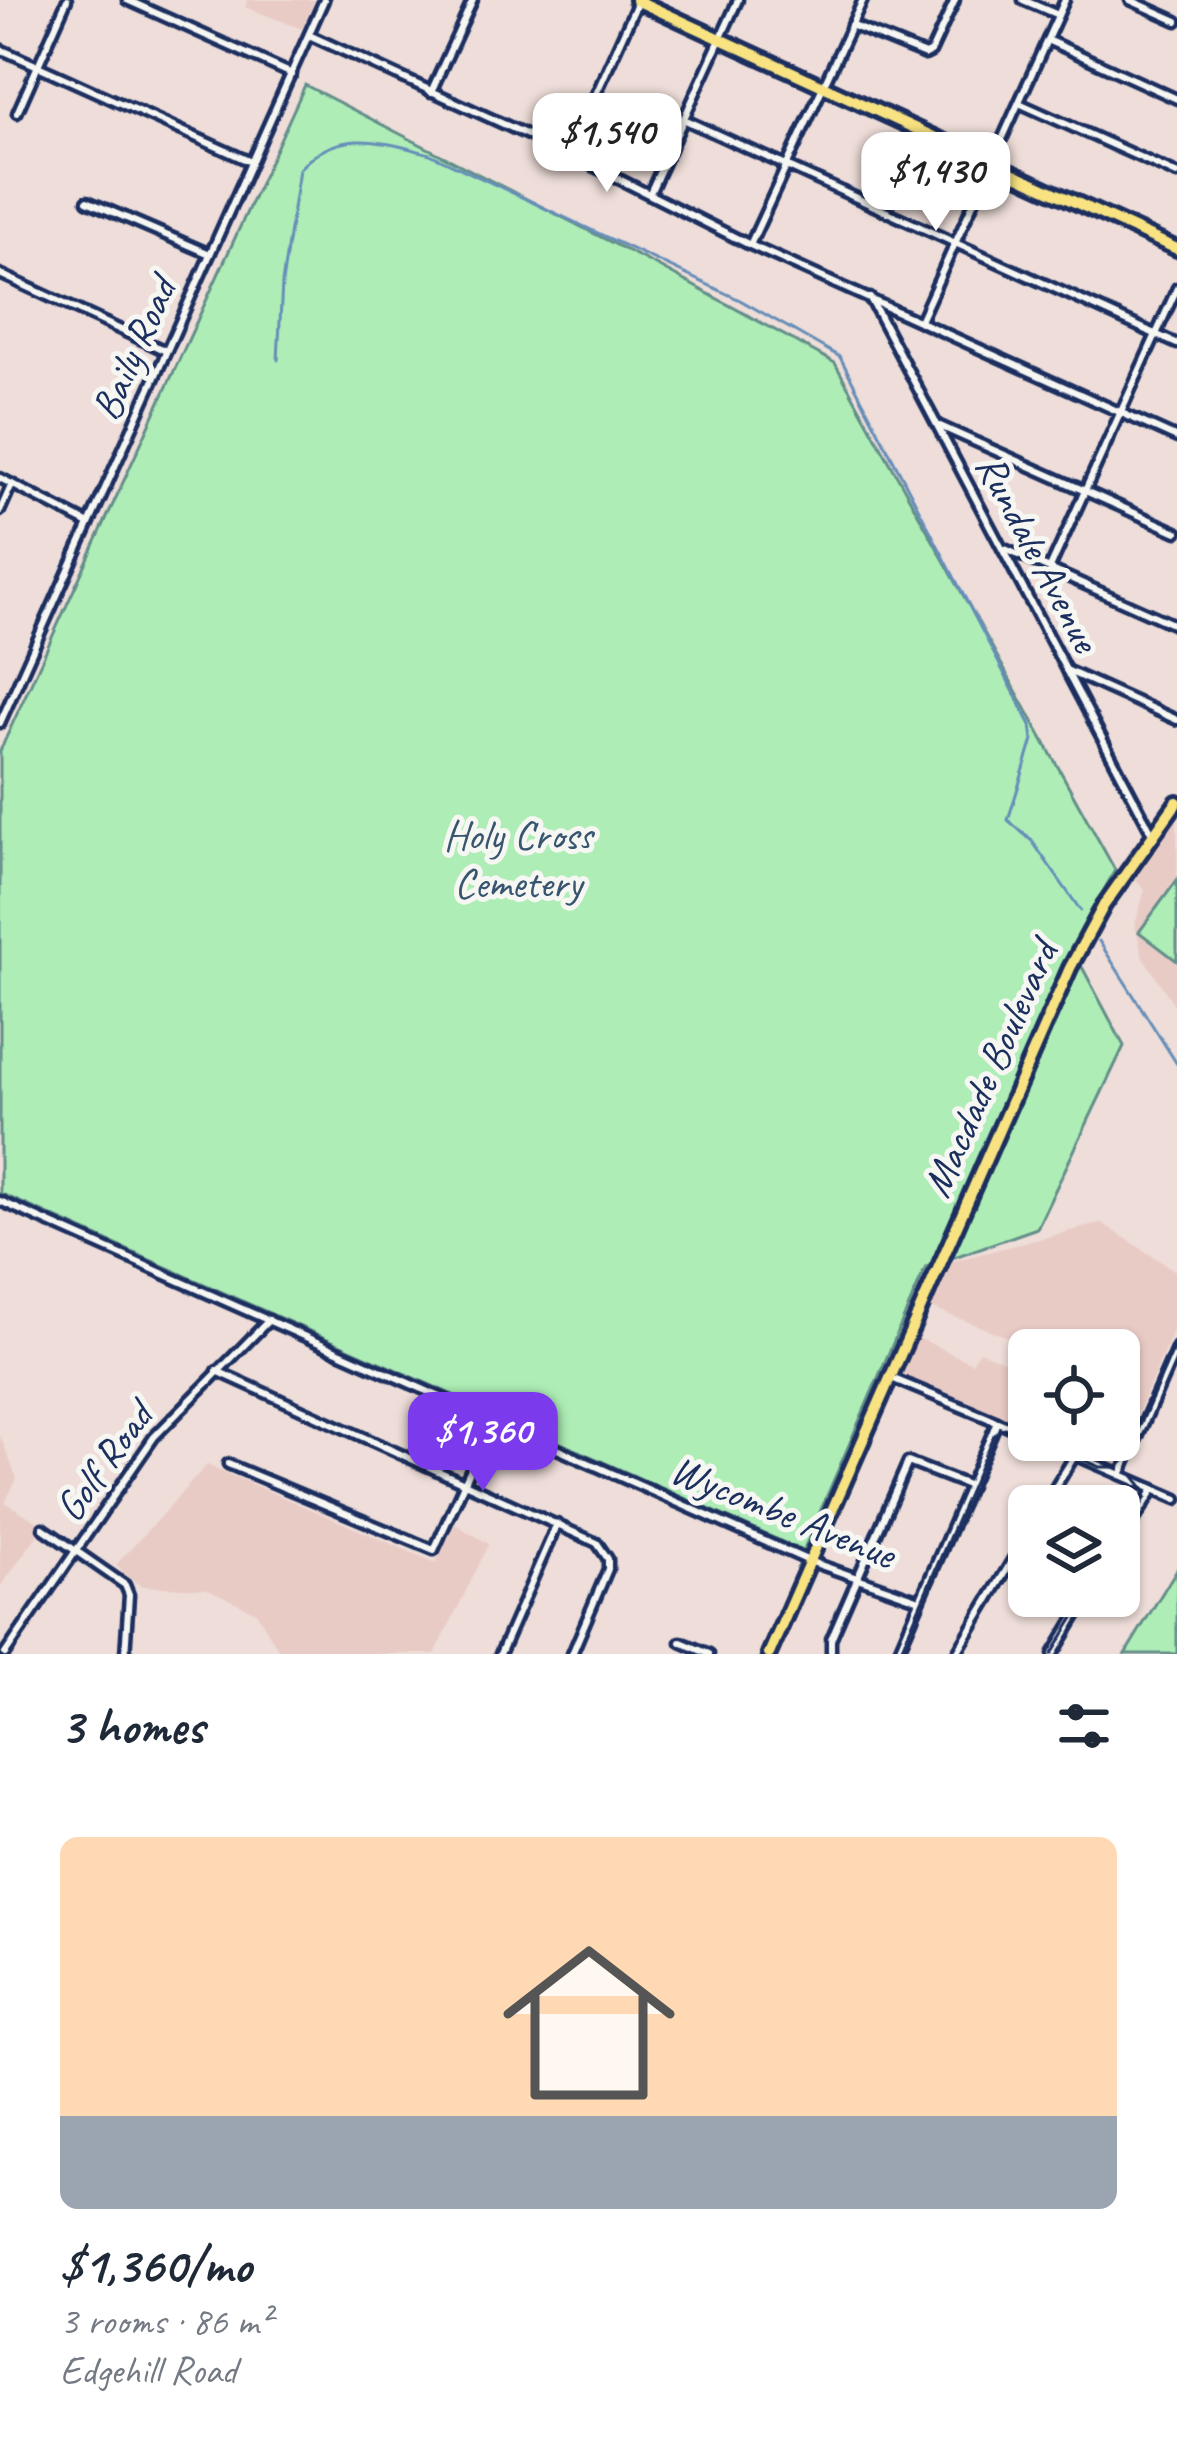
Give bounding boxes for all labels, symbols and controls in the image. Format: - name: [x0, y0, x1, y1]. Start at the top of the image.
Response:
- pin: $1,540: [509, 93, 705, 195]
- text: $1,540: [560, 107, 654, 156]
- pin: $1,430: [838, 132, 1034, 234]
- text: $1,430: [888, 146, 984, 195]
- street label: Baily Road: [79, 265, 191, 428]
- street label: Rundale Avenue: [964, 445, 1113, 663]
- park label: Holy Cross Cemetery: [444, 809, 596, 910]
- street label: Macdade Boulevard: [910, 927, 1073, 1205]
- map controls: [1008, 1329, 1140, 1617]
- button: locate: [1008, 1329, 1140, 1461]
- street label: Golf Road: [43, 1388, 168, 1532]
- pin: $1,360: [385, 1392, 581, 1494]
- text: $1,360: [435, 1406, 531, 1455]
- street label: Wycombe Avenue: [663, 1443, 905, 1582]
- button: layers: [1008, 1485, 1140, 1617]
- icon: filters: [1051, 1693, 1117, 1759]
- text: 3 homes: [60, 1694, 204, 1758]
- icon: home: [481, 1915, 697, 2131]
- text: $1,360/mo: [60, 2233, 251, 2297]
- text: 3 rooms · 86 m²: [60, 2297, 271, 2346]
- text: Edgehill Road: [60, 2346, 237, 2395]

